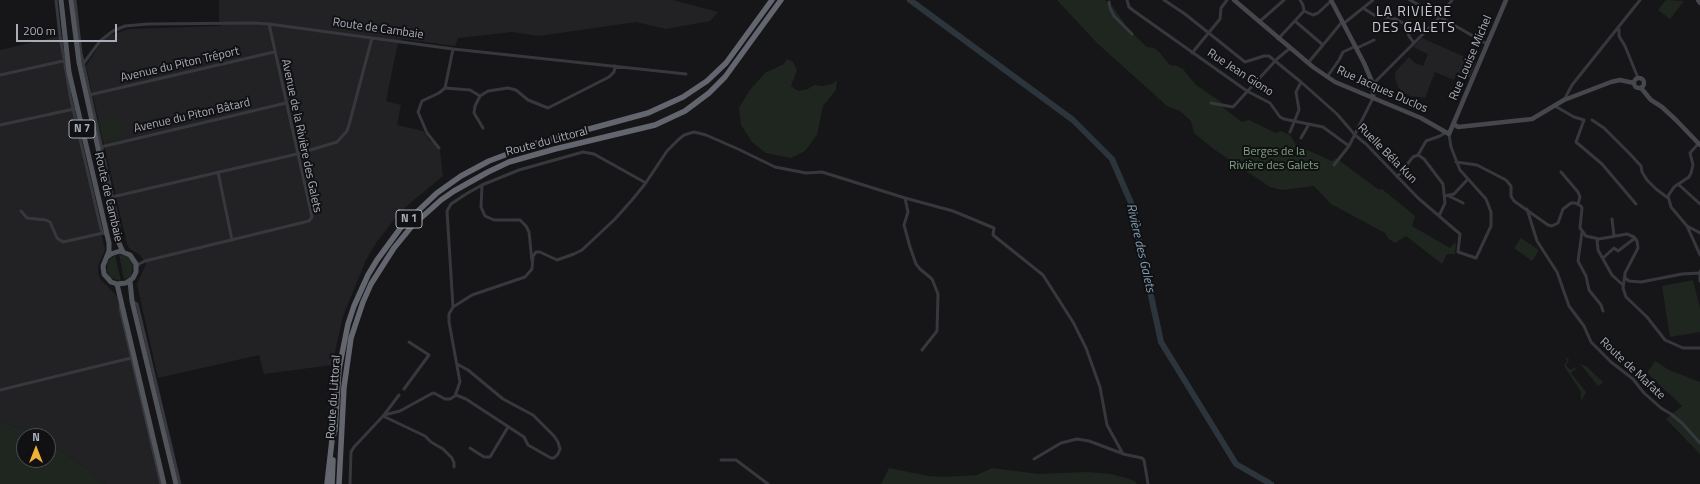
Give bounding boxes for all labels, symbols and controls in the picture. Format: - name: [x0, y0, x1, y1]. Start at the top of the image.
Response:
- district label: LA RIVIÈRE DES GALETS: [1372, 5, 1456, 38]
- street label: Rue Louise Michel: [1447, 13, 1495, 103]
- scale bar: [18, 16, 119, 42]
- street label: Route de Cambaie: [332, 16, 424, 42]
- text: 200 m: [23, 21, 56, 40]
- street label: Avenue du Piton Tréport: [119, 44, 241, 86]
- street label: Rue Jean Giono: [1204, 46, 1276, 100]
- street label: Avenue de la Rivière des Galets: [278, 58, 324, 214]
- street label: Rue Jacques Duclos: [1334, 63, 1430, 117]
- street label: Avenue du Piton Bâtard: [132, 96, 252, 136]
- road number: N 7: [69, 120, 95, 138]
- street label: Ruelle Béla Kun: [1354, 121, 1420, 187]
- street label: Route du Littoral: [504, 124, 590, 160]
- park label: Berges de la Rivière des Galets: [1229, 145, 1319, 173]
- street label: Route de Cambaie: [91, 151, 125, 243]
- water label: Rivière des Galets: [1122, 202, 1158, 294]
- road number: N 1: [396, 210, 422, 228]
- street label: Route de Mafate: [1596, 335, 1668, 403]
- street label: Route du Littoral: [324, 354, 344, 440]
- north arrow: [16, 428, 56, 468]
- text: N: [32, 429, 40, 445]

